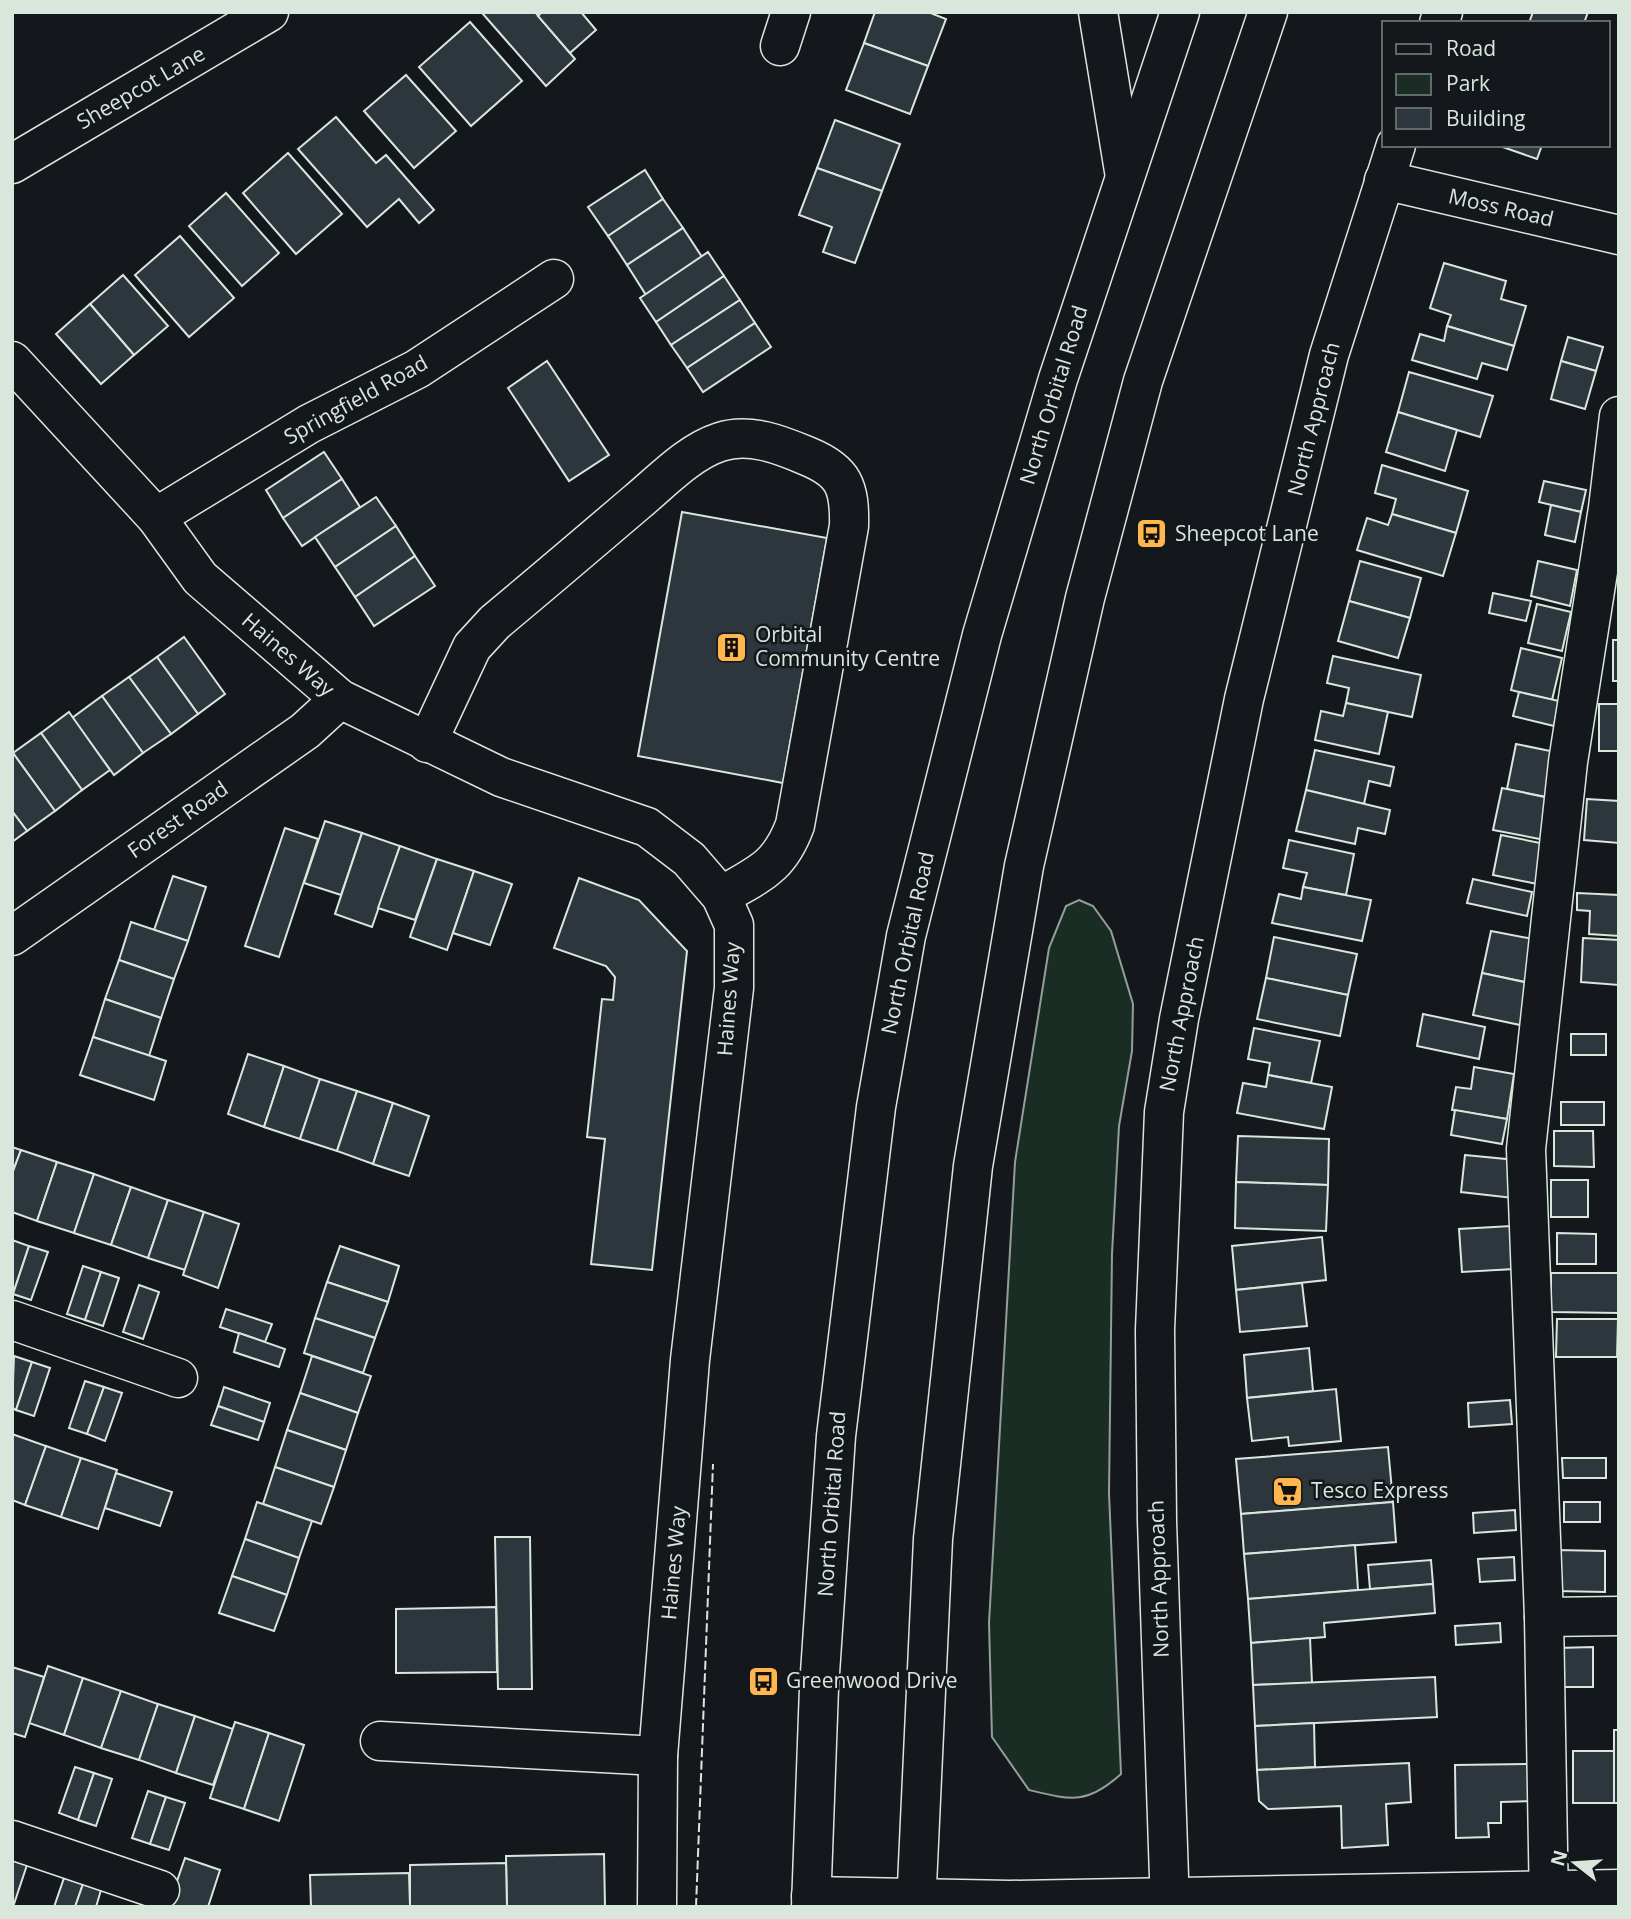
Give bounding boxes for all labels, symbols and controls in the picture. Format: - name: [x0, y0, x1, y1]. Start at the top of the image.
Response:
- legend: [1382, 21, 1610, 147]
- text: Road: [1446, 34, 1496, 62]
- street label: Sheepcot Lane: [71, 39, 210, 135]
- text: Park: [1446, 69, 1490, 97]
- text: Building: [1446, 104, 1525, 132]
- street label: Moss Road: [1446, 181, 1557, 233]
- street label: North Orbital Road: [1012, 302, 1094, 488]
- street label: North Approach: [1280, 339, 1346, 499]
- street label: Springfield Road: [279, 348, 432, 450]
- bus stop icon: Sheepcot Lane: [1135, 517, 1169, 551]
- place label: Sheepcot Lane: [1175, 519, 1319, 547]
- street label: Haines Way: [236, 606, 341, 703]
- place label: Orbital Community Centre: [755, 620, 940, 672]
- building icon: Orbital Community Centre: [715, 630, 749, 664]
- street label: Forest Road: [122, 774, 233, 864]
- street label: North Orbital Road: [874, 849, 940, 1037]
- street label: North Approach: [1152, 934, 1210, 1094]
- street label: Haines Way: [710, 941, 746, 1057]
- street label: North Orbital Road: [811, 1410, 851, 1598]
- supermarket icon: Tesco Express: [1271, 1474, 1305, 1508]
- place label: Tesco Express: [1311, 1476, 1448, 1504]
- street label: North Approach: [1141, 1500, 1175, 1658]
- street label: Haines Way: [654, 1504, 692, 1621]
- bus stop icon: Greenwood Drive: [746, 1664, 780, 1698]
- place label: Greenwood Drive: [786, 1666, 958, 1694]
- north arrow: [1540, 1828, 1610, 1898]
- text: N: [1544, 1847, 1573, 1869]

